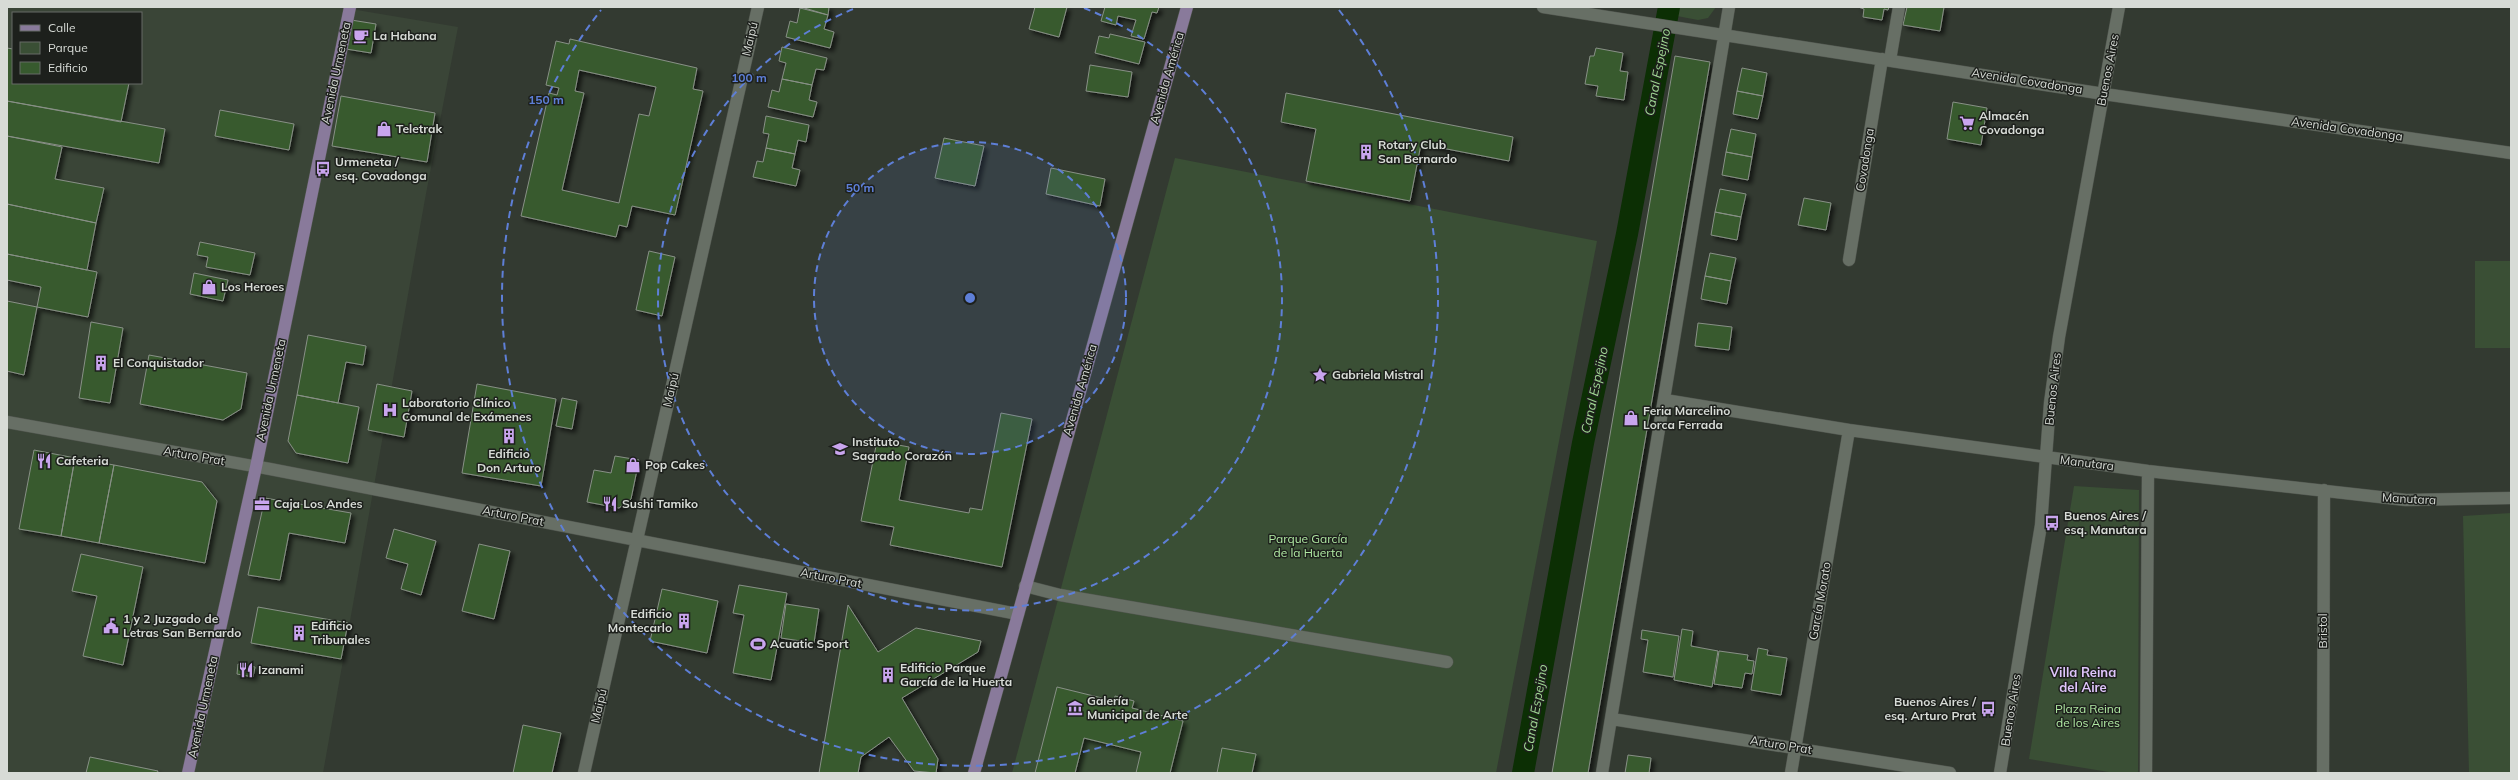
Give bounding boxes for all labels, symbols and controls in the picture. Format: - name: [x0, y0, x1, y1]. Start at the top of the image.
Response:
- legend: [12, 12, 142, 84]
- text: Calle: [48, 20, 75, 35]
- street label: Maipú: [738, 20, 761, 57]
- street label: Avenida Urmeneta: [317, 21, 354, 125]
- cafe icon: La Habana: [352, 27, 370, 45]
- water label: Canal Espejino: [1641, 27, 1673, 117]
- place label: La Habana: [373, 28, 437, 43]
- street label: Avenida América: [1146, 30, 1187, 126]
- street label: Buenos Aires: [2093, 33, 2122, 107]
- text: Parque: [48, 40, 88, 55]
- text: Edificio: [48, 60, 88, 75]
- street label: Avenida Covadonga: [1970, 64, 2084, 97]
- text: 100 m: [731, 70, 767, 85]
- text: 150 m: [528, 92, 564, 107]
- place label: Almacén Covadonga: [1979, 108, 2044, 137]
- street label: Avenida Covadonga: [2290, 113, 2404, 144]
- supermarket icon: Almacén Covadonga: [1958, 114, 1976, 132]
- shop icon: Teletrak: [375, 120, 393, 138]
- place label: Teletrak: [396, 121, 442, 136]
- street label: Covadonga: [1852, 127, 1877, 192]
- place label: Rotary Club San Bernardo: [1378, 137, 1457, 166]
- building icon: Rotary Club San Bernardo: [1357, 143, 1375, 161]
- place label: Urmeneta / esq. Covadonga: [335, 154, 427, 183]
- bus stop icon: Urmeneta / esq. Covadonga: [314, 160, 332, 178]
- text: 50 m: [846, 180, 874, 195]
- shop icon: Los Heroes: [200, 278, 218, 296]
- place label: Los Heroes: [221, 279, 284, 294]
- centre of rings: [963, 291, 977, 305]
- street label: Avenida Urmeneta: [252, 338, 289, 442]
- street label: Avenida América: [1059, 342, 1100, 438]
- water label: Canal Espejino: [1577, 345, 1611, 435]
- street label: Buenos Aires: [2041, 352, 2064, 426]
- building icon: El Conquistador: [92, 354, 110, 372]
- place label: El Conquistador: [113, 355, 204, 370]
- place icon: Gabriela Mistral: [1311, 366, 1329, 384]
- place label: Gabriela Mistral: [1332, 367, 1423, 382]
- street label: Maipú: [659, 371, 682, 408]
- place label: Laboratorio Clínico Comunal de Exámenes: [402, 395, 532, 424]
- hospital icon: Laboratorio Clínico Comunal de Exámenes: [381, 401, 399, 419]
- place label: Feria Marcelino Lorca Ferrada: [1643, 403, 1730, 432]
- shop icon: Feria Marcelino Lorca Ferrada: [1622, 409, 1640, 427]
- building icon: Edificio Don Arturo: [500, 427, 518, 445]
- place label: Instituto Sagrado Corazón: [852, 434, 952, 463]
- school or university icon: Instituto Sagrado Corazón: [831, 440, 849, 458]
- street label: Arturo Prat: [162, 443, 226, 468]
- place label: Edificio Don Arturo: [477, 446, 541, 475]
- restaurant icon: Cafeteria: [35, 452, 53, 470]
- street label: Manutara: [2059, 452, 2115, 473]
- place label: Cafeteria: [56, 453, 109, 468]
- shop icon: Pop Cakes: [624, 456, 642, 474]
- place label: Pop Cakes: [645, 457, 705, 472]
- street label: Manutara: [2381, 490, 2437, 507]
- office icon: Caja Los Andes: [253, 495, 271, 513]
- restaurant icon: Sushi Tamiko: [601, 495, 619, 513]
- place label: Caja Los Andes: [274, 496, 363, 511]
- place label: Sushi Tamiko: [622, 496, 698, 511]
- street label: Arturo Prat: [481, 502, 545, 529]
- place label: Buenos Aires / esq. Manutara: [2064, 508, 2147, 537]
- bus stop icon: Buenos Aires / esq. Manutara: [2043, 514, 2061, 532]
- park label: Parque García de la Huerta: [1268, 531, 1348, 560]
- street label: García Morato: [1805, 561, 1834, 641]
- street label: Arturo Prat: [799, 564, 863, 591]
- place label: Edificio Montecarlo: [608, 606, 672, 635]
- place label: 1 y 2 Juzgado de Letras San Bernardo: [123, 611, 241, 640]
- building icon: Edificio Montecarlo: [675, 612, 693, 630]
- street label: Bristol: [2315, 613, 2330, 649]
- public building icon: 1 y 2 Juzgado de Letras San Bernardo: [102, 617, 120, 635]
- place label: Edificio Tribunales: [311, 618, 370, 647]
- building icon: Edificio Tribunales: [290, 624, 308, 642]
- sports icon: Acuatic Sport: [749, 635, 767, 653]
- place label: Acuatic Sport: [770, 636, 849, 651]
- street label: Avenida Urmeneta: [184, 655, 221, 759]
- place label: Edificio Parque García de la Huerta: [900, 660, 1012, 689]
- restaurant icon: Izanami: [237, 661, 255, 679]
- place label: Izanami: [258, 662, 304, 677]
- water label: Canal Espejino: [1519, 663, 1551, 753]
- district label: Villa Reina del Aire: [2049, 664, 2116, 695]
- building icon: Edificio Parque García de la Huerta: [879, 666, 897, 684]
- street label: Buenos Aires: [1997, 673, 2024, 747]
- street label: Maipú: [587, 687, 610, 724]
- place label: Galería Municipal de Arte: [1087, 693, 1188, 722]
- place label: Buenos Aires / esq. Arturo Prat: [1884, 694, 1977, 723]
- museum icon: Galería Municipal de Arte: [1066, 699, 1084, 717]
- bus stop icon: Buenos Aires / esq. Arturo Prat: [1979, 700, 1997, 718]
- park label: Plaza Reina de los Aires: [2055, 701, 2121, 730]
- street label: Arturo Prat: [1749, 732, 1813, 757]

